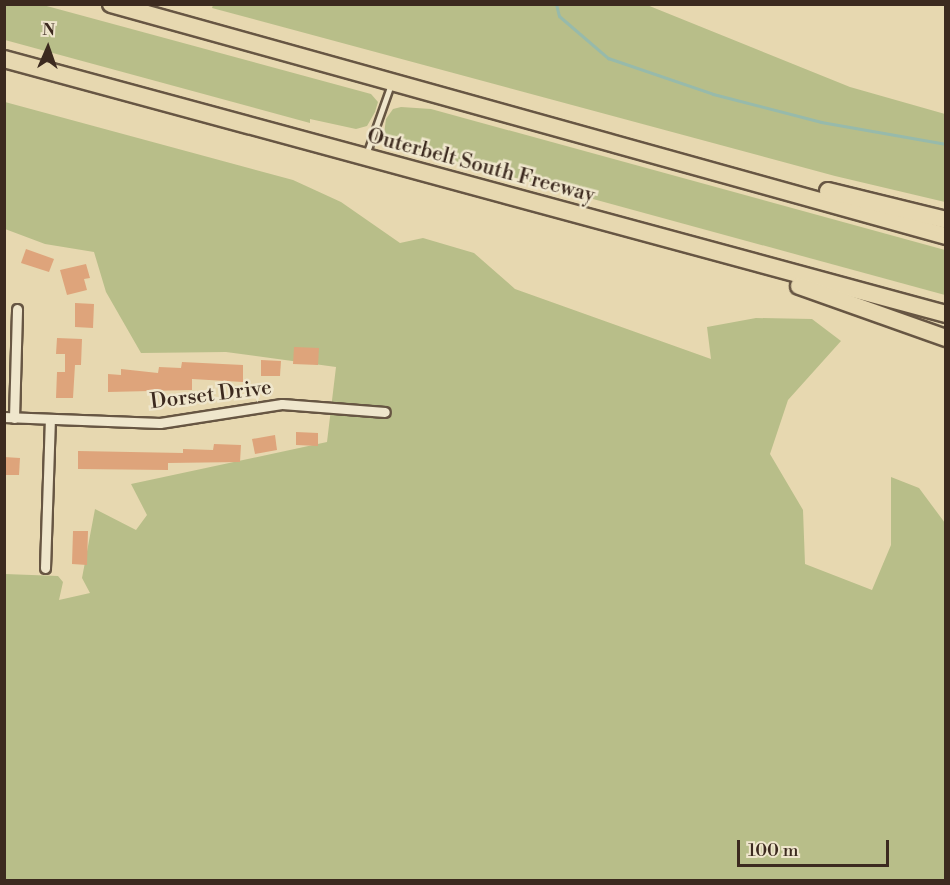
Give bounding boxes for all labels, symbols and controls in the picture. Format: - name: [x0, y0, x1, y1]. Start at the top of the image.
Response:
- north arrow: [18, 18, 78, 78]
- text: N: [42, 20, 55, 40]
- street label: Outerbelt South Freeway: [364, 123, 598, 209]
- street label: Dorset Drive: [149, 375, 273, 415]
- scale bar: [740, 828, 892, 866]
- text: 100 m: [748, 839, 799, 862]

